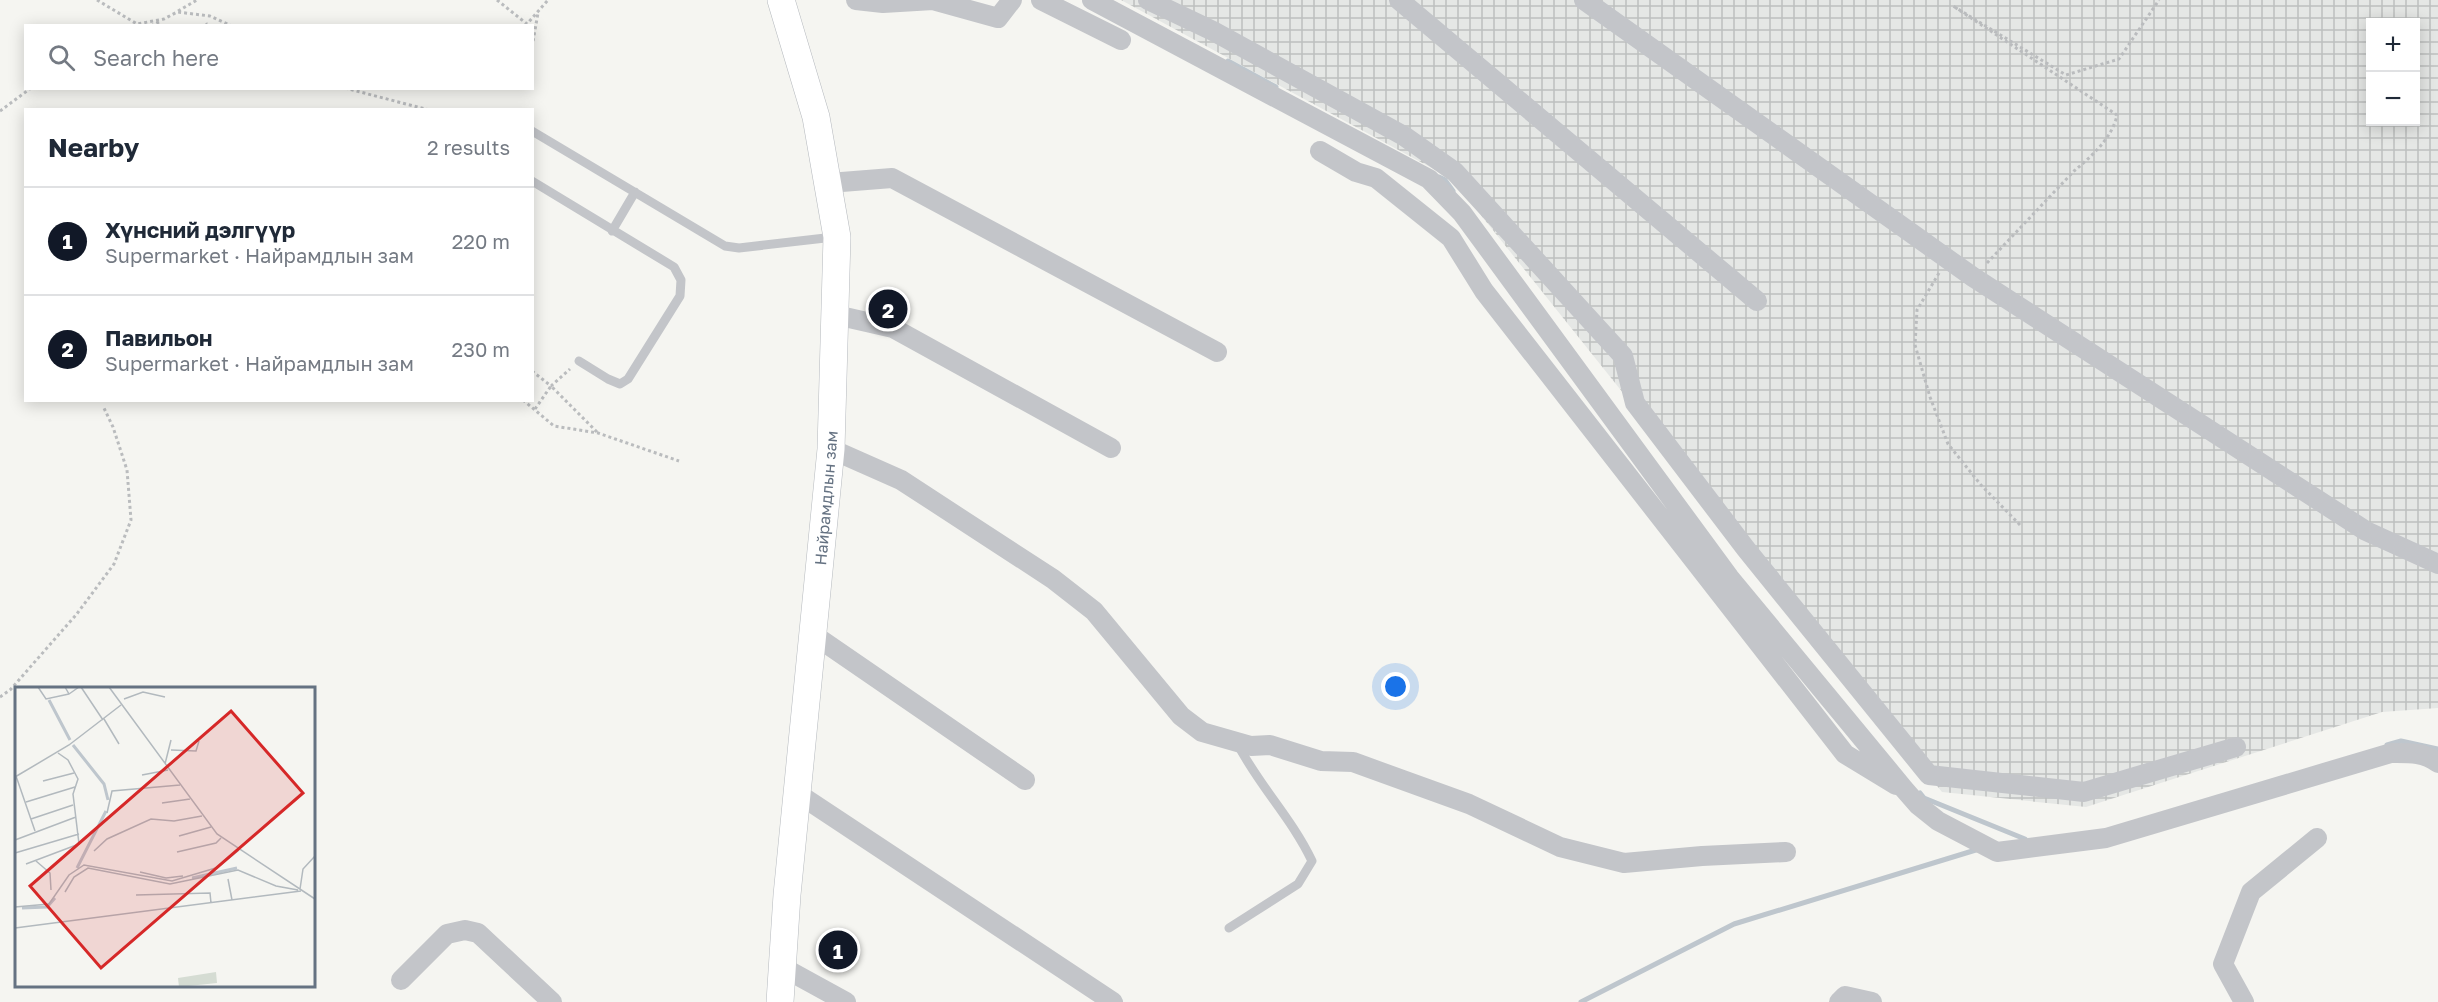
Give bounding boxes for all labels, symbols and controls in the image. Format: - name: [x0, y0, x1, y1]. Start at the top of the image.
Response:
- map controls: [2366, 18, 2420, 126]
- button: +: [2366, 18, 2420, 72]
- search box: [24, 24, 534, 90]
- icon: search: [45, 41, 78, 74]
- text: Search here: [93, 44, 219, 71]
- button: −: [2366, 72, 2420, 126]
- text: Nearby: [48, 132, 139, 163]
- text: 2 results: [427, 135, 510, 159]
- text: Хүнсний дэлгүүр: [105, 216, 295, 243]
- text: 1: [62, 229, 73, 253]
- text: 220 m: [452, 229, 510, 253]
- text: Supermarket · Найрамдлын зам: [105, 243, 414, 267]
- pin: 2: [868, 286, 908, 332]
- text: Павильон: [105, 324, 213, 351]
- text: 2: [61, 337, 74, 361]
- text: 230 m: [452, 337, 510, 361]
- text: Supermarket · Найрамдлын зам: [105, 351, 414, 375]
- street label: Найрамдлын зам: [810, 430, 842, 566]
- your location: [1381, 672, 1410, 701]
- inset map: [15, 687, 315, 987]
- pin: 1: [818, 928, 858, 972]

